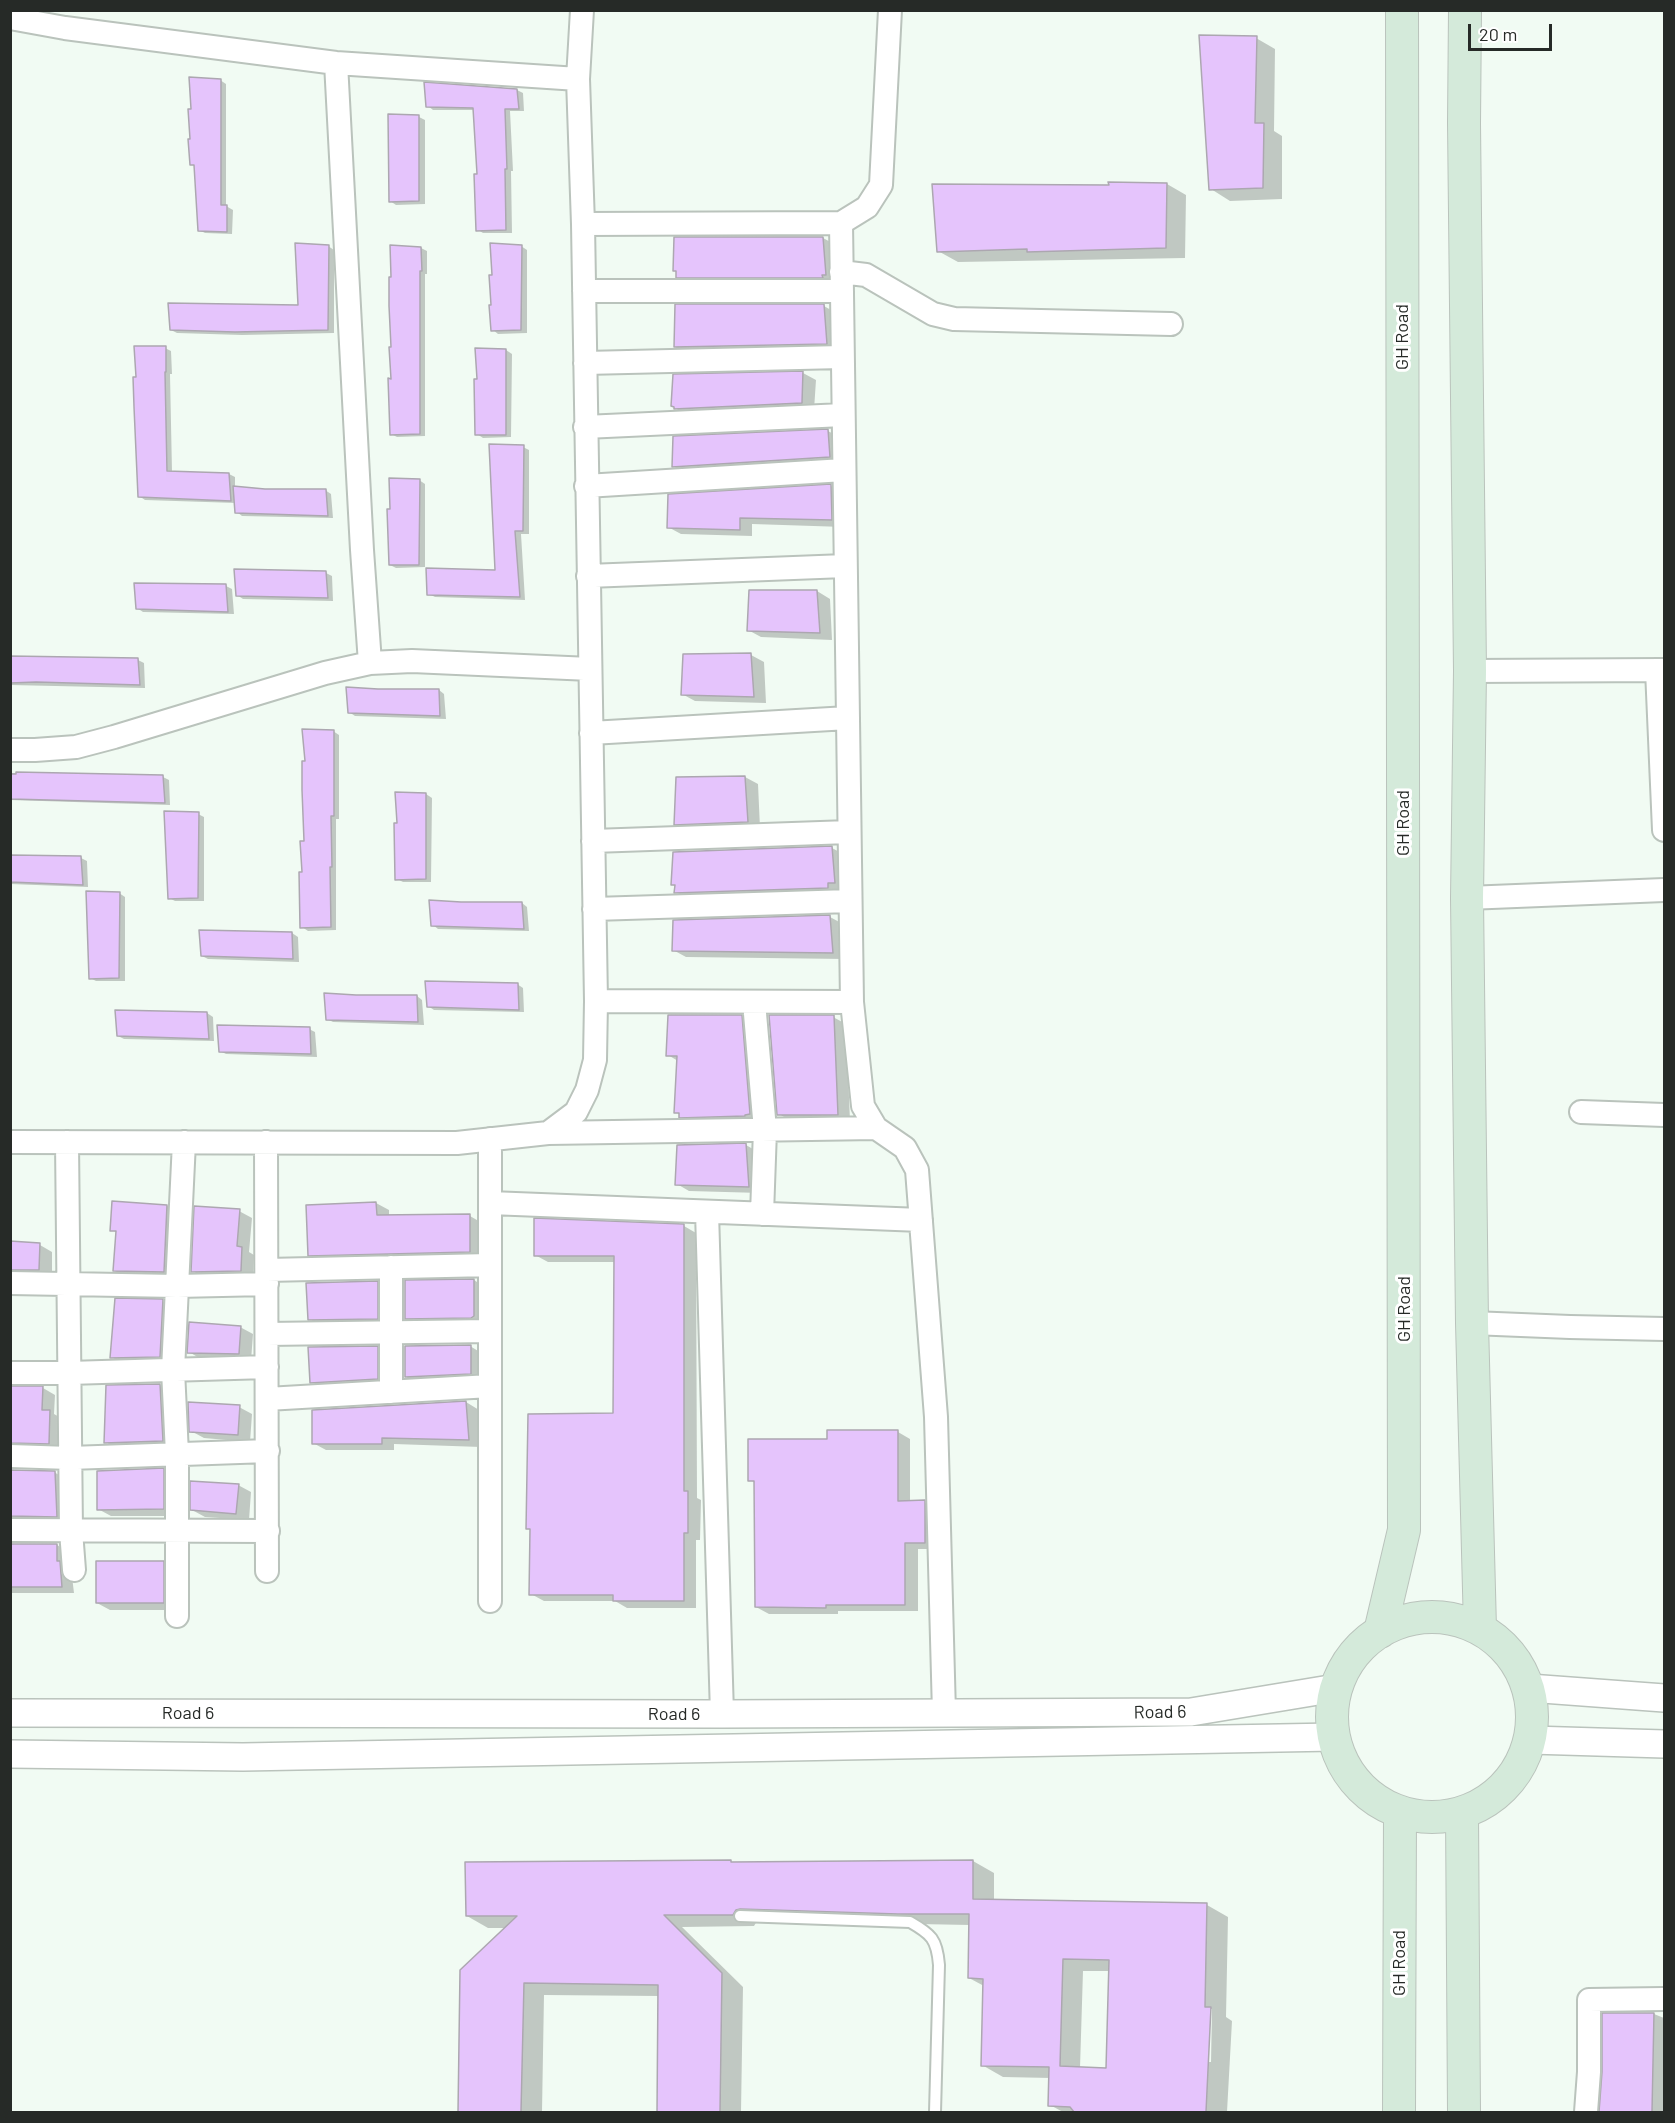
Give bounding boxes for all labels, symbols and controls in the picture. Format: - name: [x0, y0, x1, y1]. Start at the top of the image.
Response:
- scale bar: [1471, 12, 1555, 50]
- text: 20 m: [1479, 23, 1517, 45]
- street label: GH Road: [1391, 304, 1413, 370]
- street label: GH Road: [1392, 790, 1414, 856]
- street label: GH Road: [1393, 1276, 1415, 1342]
- street label: Road 6: [1133, 1701, 1187, 1723]
- street label: Road 6: [162, 1702, 214, 1724]
- street label: Road 6: [648, 1703, 700, 1725]
- street label: GH Road: [1388, 1930, 1410, 1996]

